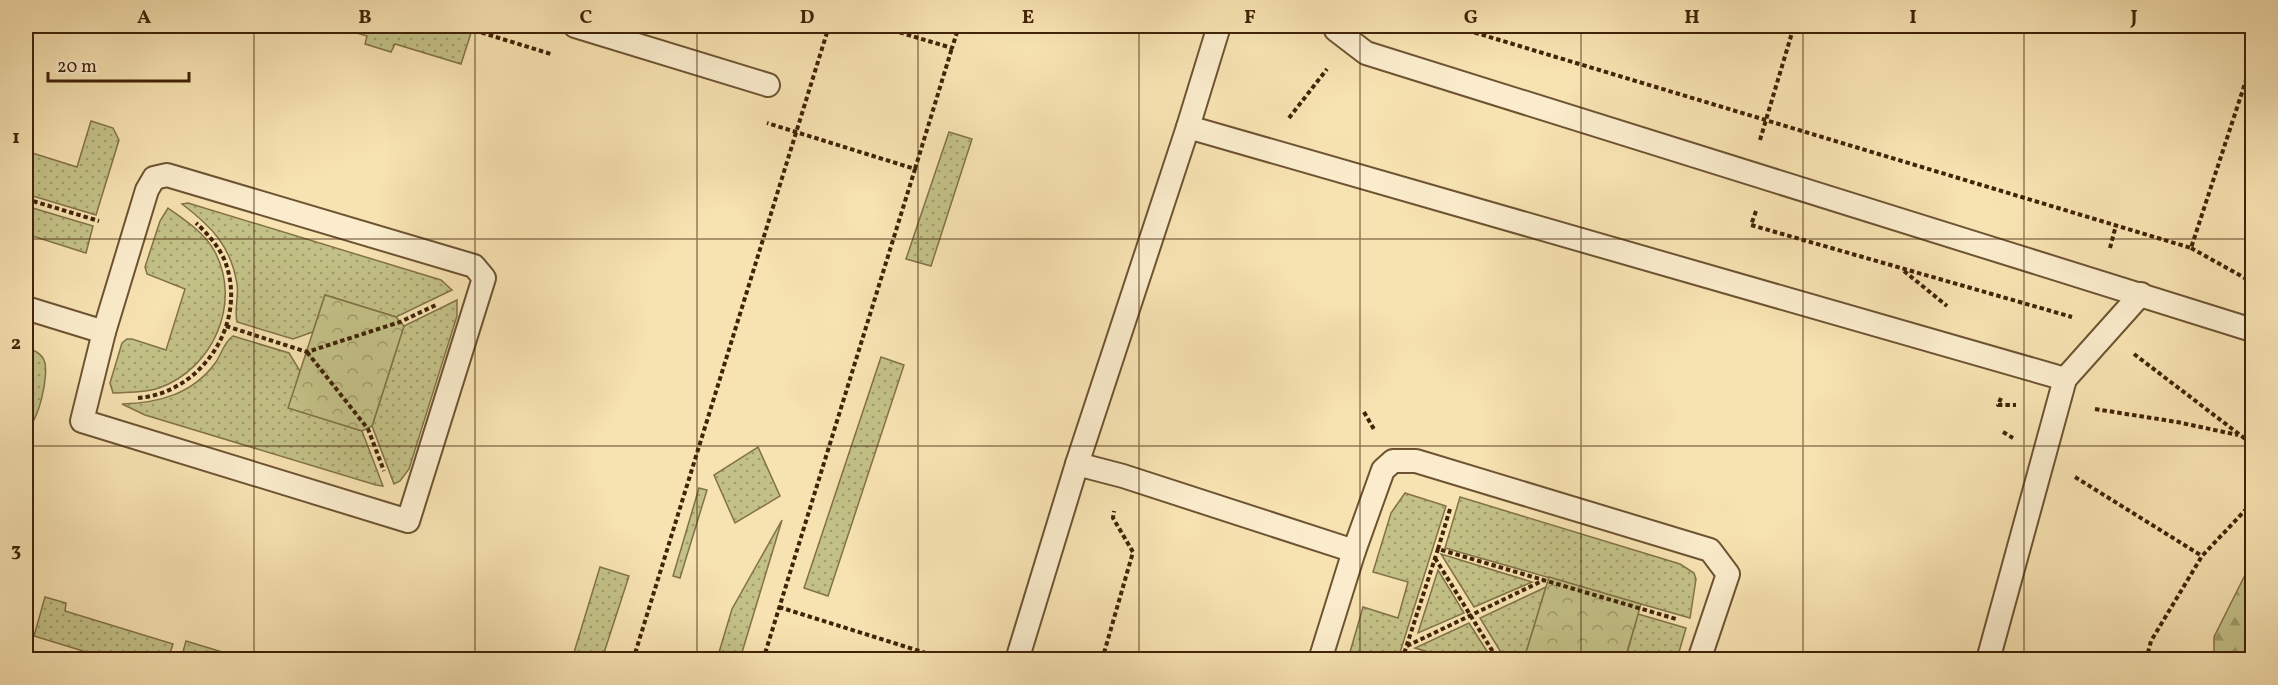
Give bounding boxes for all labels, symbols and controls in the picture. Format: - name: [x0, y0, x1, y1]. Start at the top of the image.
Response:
- text: A: [137, 4, 151, 32]
- text: B: [358, 4, 372, 32]
- text: C: [580, 4, 593, 32]
- text: D: [800, 4, 814, 32]
- text: E: [1022, 4, 1034, 32]
- text: F: [1244, 4, 1256, 32]
- text: G: [1464, 4, 1478, 32]
- text: H: [1684, 4, 1700, 32]
- text: I: [1909, 4, 1917, 32]
- text: J: [2129, 4, 2138, 32]
- scale bar: [48, 45, 189, 83]
- text: 20 m: [57, 55, 97, 80]
- text: 1: [12, 124, 20, 152]
- text: 2: [11, 330, 21, 358]
- text: 3: [11, 537, 21, 565]

